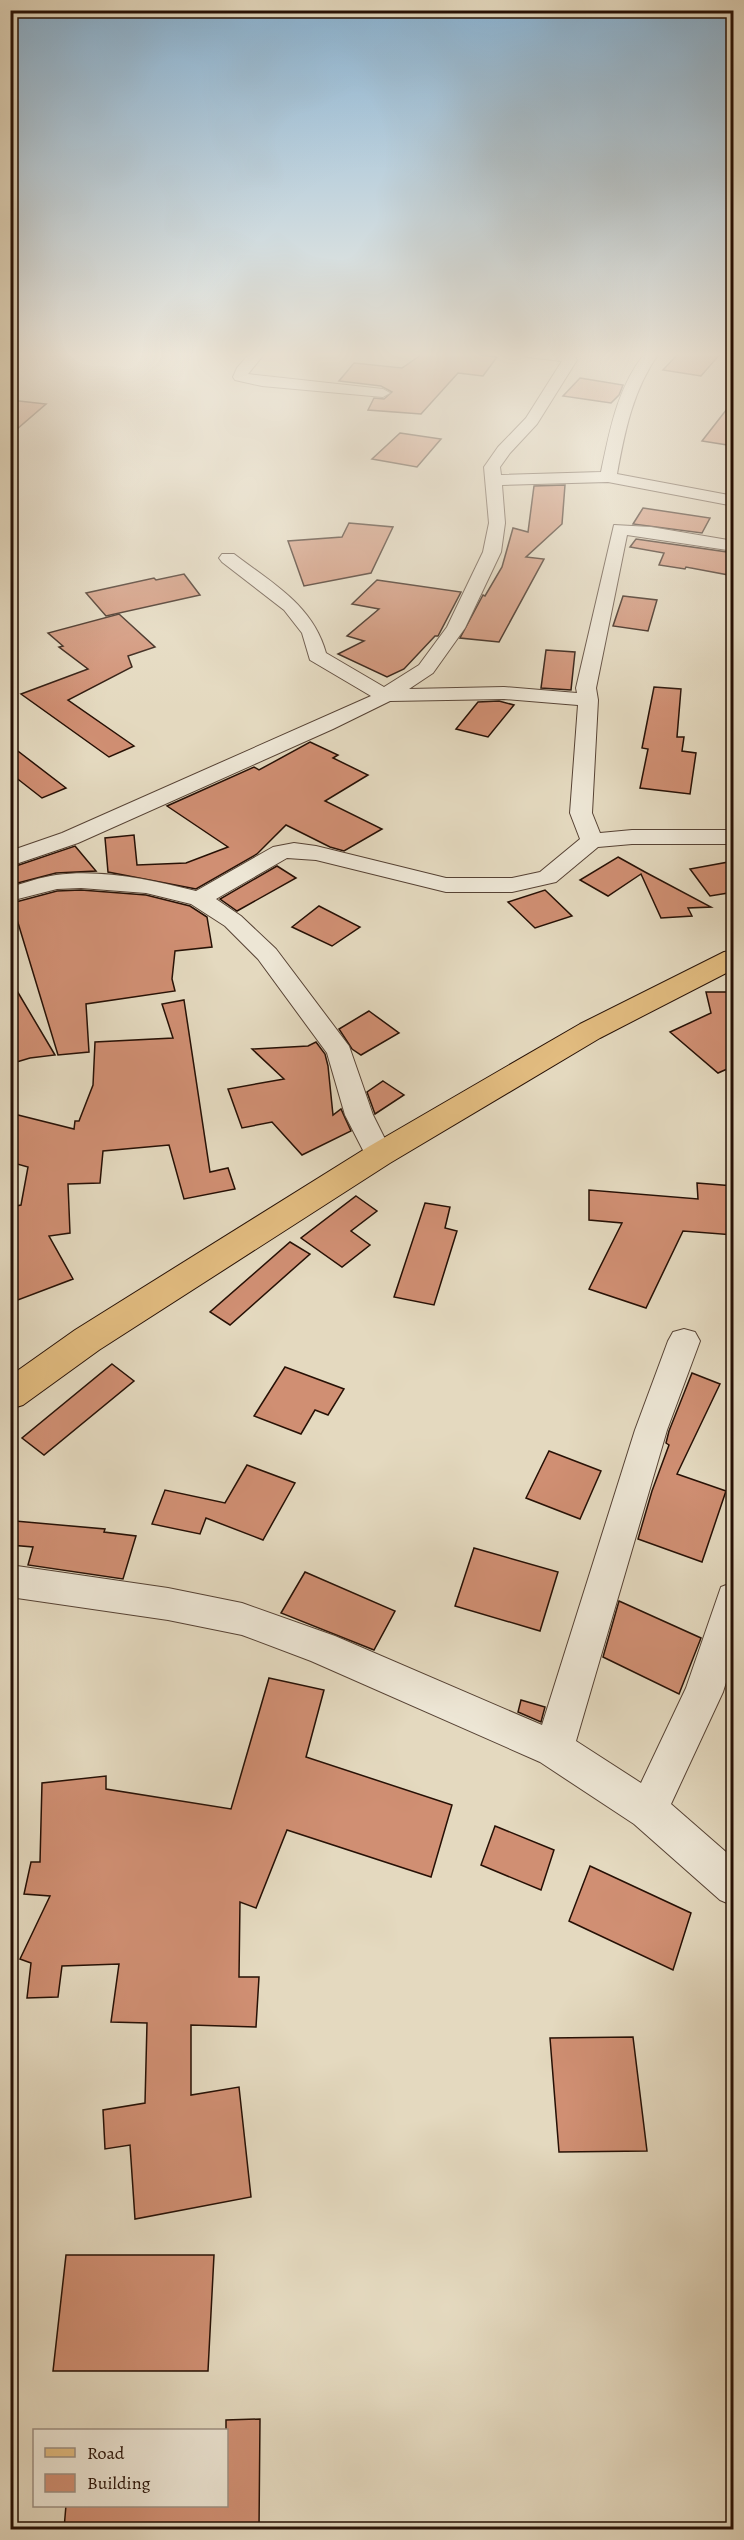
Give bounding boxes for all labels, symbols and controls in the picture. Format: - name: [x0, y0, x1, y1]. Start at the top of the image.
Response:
- legend: [33, 2429, 228, 2507]
- text: Road: [87, 2441, 125, 2465]
- text: Building: [87, 2471, 151, 2495]

